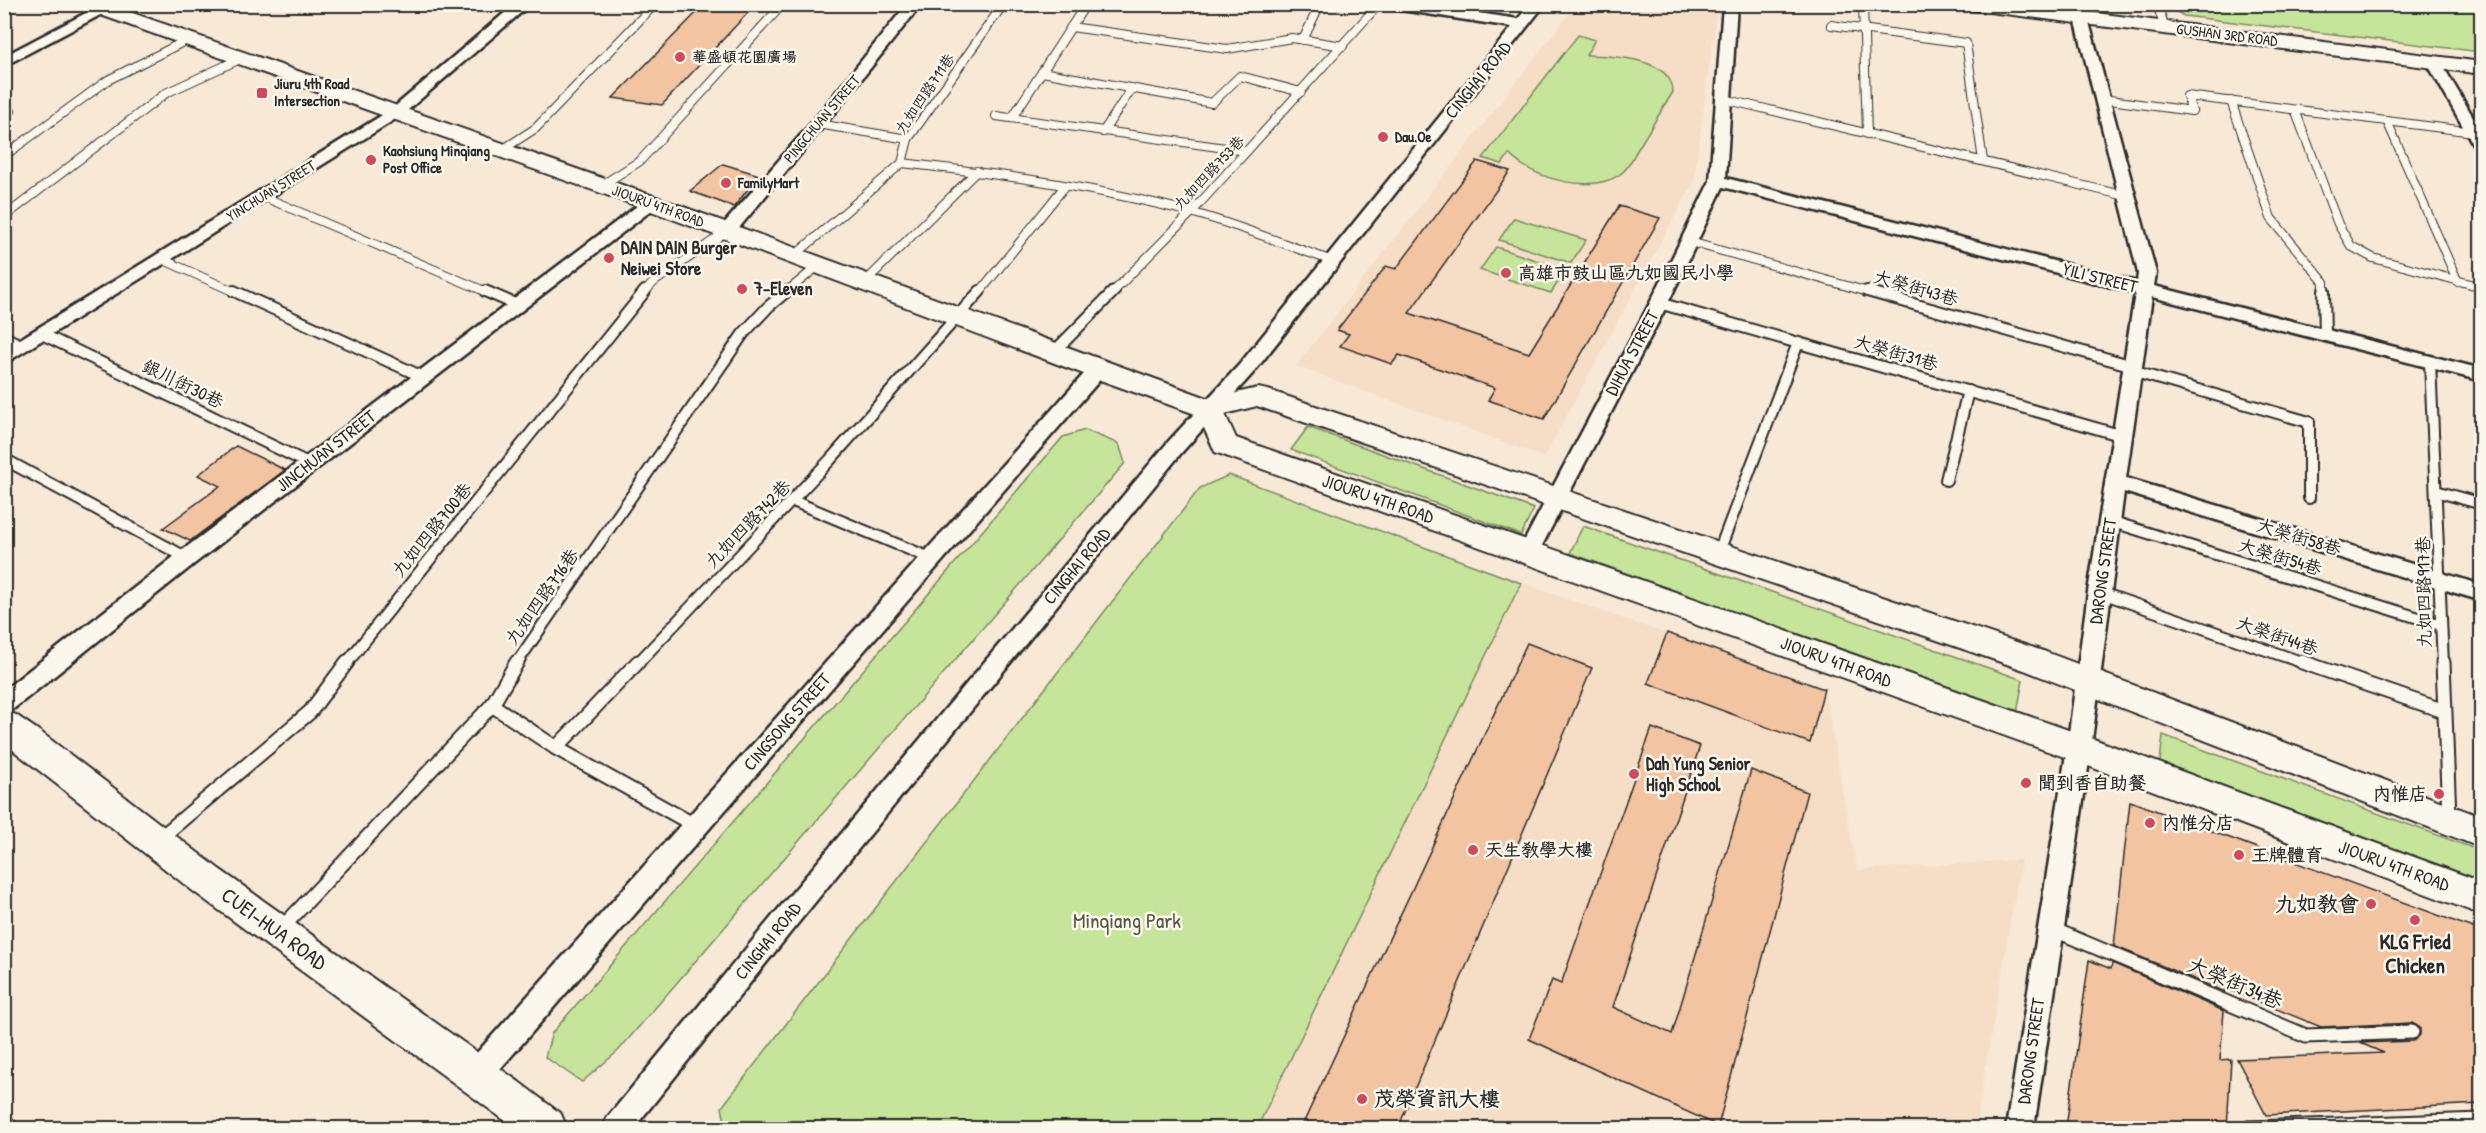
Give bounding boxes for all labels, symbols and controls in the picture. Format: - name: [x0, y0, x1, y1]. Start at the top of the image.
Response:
- street label: GUSHAN 3RD ROAD: [2175, 18, 2280, 51]
- street label: CINGHAI ROAD: [1439, 35, 1517, 124]
- place label: 華盛頓花園廣場: [692, 46, 797, 67]
- street label: 九如四路711巷: [890, 49, 959, 138]
- marker: 華盛頓花園廣場: [673, 50, 687, 64]
- street label: PINGCHUAN STREET: [778, 69, 865, 167]
- place label: Jiuru 4th Road Intersection: [274, 73, 349, 111]
- marker: Jiuru 4th Road Intersection: [255, 86, 269, 100]
- place label: Dau.Oe: [1395, 126, 1432, 147]
- marker: Dau.Oe: [1376, 130, 1390, 144]
- street label: 九如四路753巷: [1168, 131, 1249, 215]
- place label: Kaohsiung Minqiang Post Office: [383, 140, 490, 178]
- marker: Kaohsiung Minqiang Post Office: [364, 153, 378, 167]
- street label: YINCHUAN STREET: [222, 154, 320, 226]
- place label: FamilyMart: [737, 172, 800, 194]
- marker: FamilyMart: [719, 176, 733, 190]
- street label: JIOURU 4TH ROAD: [609, 179, 708, 232]
- place label: DAIN DAIN Burger Neiwei Store: [621, 235, 737, 281]
- marker: DAIN DAIN Burger Neiwei Store: [602, 251, 616, 265]
- street label: YILI STREET: [2060, 256, 2141, 299]
- place label: 高雄市鼓山區九如國民小學: [1518, 260, 1734, 285]
- street label: 大榮街43巷: [1871, 264, 1961, 312]
- marker: 高雄市鼓山區九如國民小學: [1499, 266, 1513, 280]
- place label: 7-Eleven: [753, 276, 813, 301]
- marker: 7-Eleven: [735, 282, 749, 296]
- street label: DIHUA STREET: [1599, 305, 1665, 400]
- street label: 大榮街31巷: [1851, 329, 1941, 376]
- street label: 銀川街30巷: [138, 353, 228, 414]
- street label: JINCHUAN STREET: [271, 403, 381, 498]
- street label: JIOURU 4TH ROAD: [1319, 468, 1438, 529]
- street label: 九如四路742巷: [699, 474, 796, 573]
- street label: 九如四路700巷: [386, 477, 478, 582]
- street label: 大榮街58巷: [2254, 512, 2345, 561]
- street label: DARONG STREET: [2083, 516, 2122, 626]
- street label: CINGHAI ROAD: [1037, 522, 1116, 609]
- street label: 大榮街54巷: [2235, 532, 2325, 581]
- street label: 九如四路917巷: [2410, 536, 2437, 648]
- street label: 九如四路716巷: [499, 543, 584, 650]
- street label: 大榮街44巷: [2233, 610, 2322, 661]
- street label: JIOURU 4TH ROAD: [1777, 630, 1895, 693]
- street label: CINGSONG STREET: [737, 667, 836, 776]
- place label: Dah Yung Senior High School: [1646, 751, 1751, 798]
- marker: Dah Yung Senior High School: [1627, 767, 1641, 781]
- place label: 聞到香自助餐: [2038, 770, 2146, 795]
- marker: 聞到香自助餐: [2019, 776, 2033, 790]
- place label: 內惟店: [2373, 781, 2427, 806]
- marker: 內惟店: [2432, 787, 2446, 801]
- place label: 內惟分店: [2162, 810, 2234, 835]
- marker: 內惟分店: [2143, 816, 2157, 830]
- street label: JIOURU 4TH ROAD: [2335, 834, 2453, 897]
- place label: 天生教學大樓: [1485, 837, 1593, 862]
- place label: 王牌體育: [2251, 842, 2323, 867]
- marker: 天生教學大樓: [1466, 843, 1480, 857]
- marker: 王牌體育: [2232, 848, 2246, 862]
- street label: CUEI-HUA ROAD: [216, 881, 333, 977]
- place label: 九如教會: [2275, 889, 2359, 918]
- street label: CINGHAI ROAD: [729, 896, 807, 985]
- marker: 九如教會: [2364, 897, 2378, 911]
- park label: Minqiang Park: [1073, 906, 1181, 935]
- marker: KLG Fried Chicken: [2408, 913, 2422, 927]
- place label: KLG Fried Chicken: [2380, 927, 2451, 980]
- street label: 大榮街34巷: [2183, 949, 2287, 1016]
- street label: DARONG STREET: [2011, 996, 2050, 1106]
- place label: 茂榮資訊大樓: [1374, 1084, 1500, 1113]
- marker: 茂榮資訊大樓: [1355, 1092, 1369, 1106]

